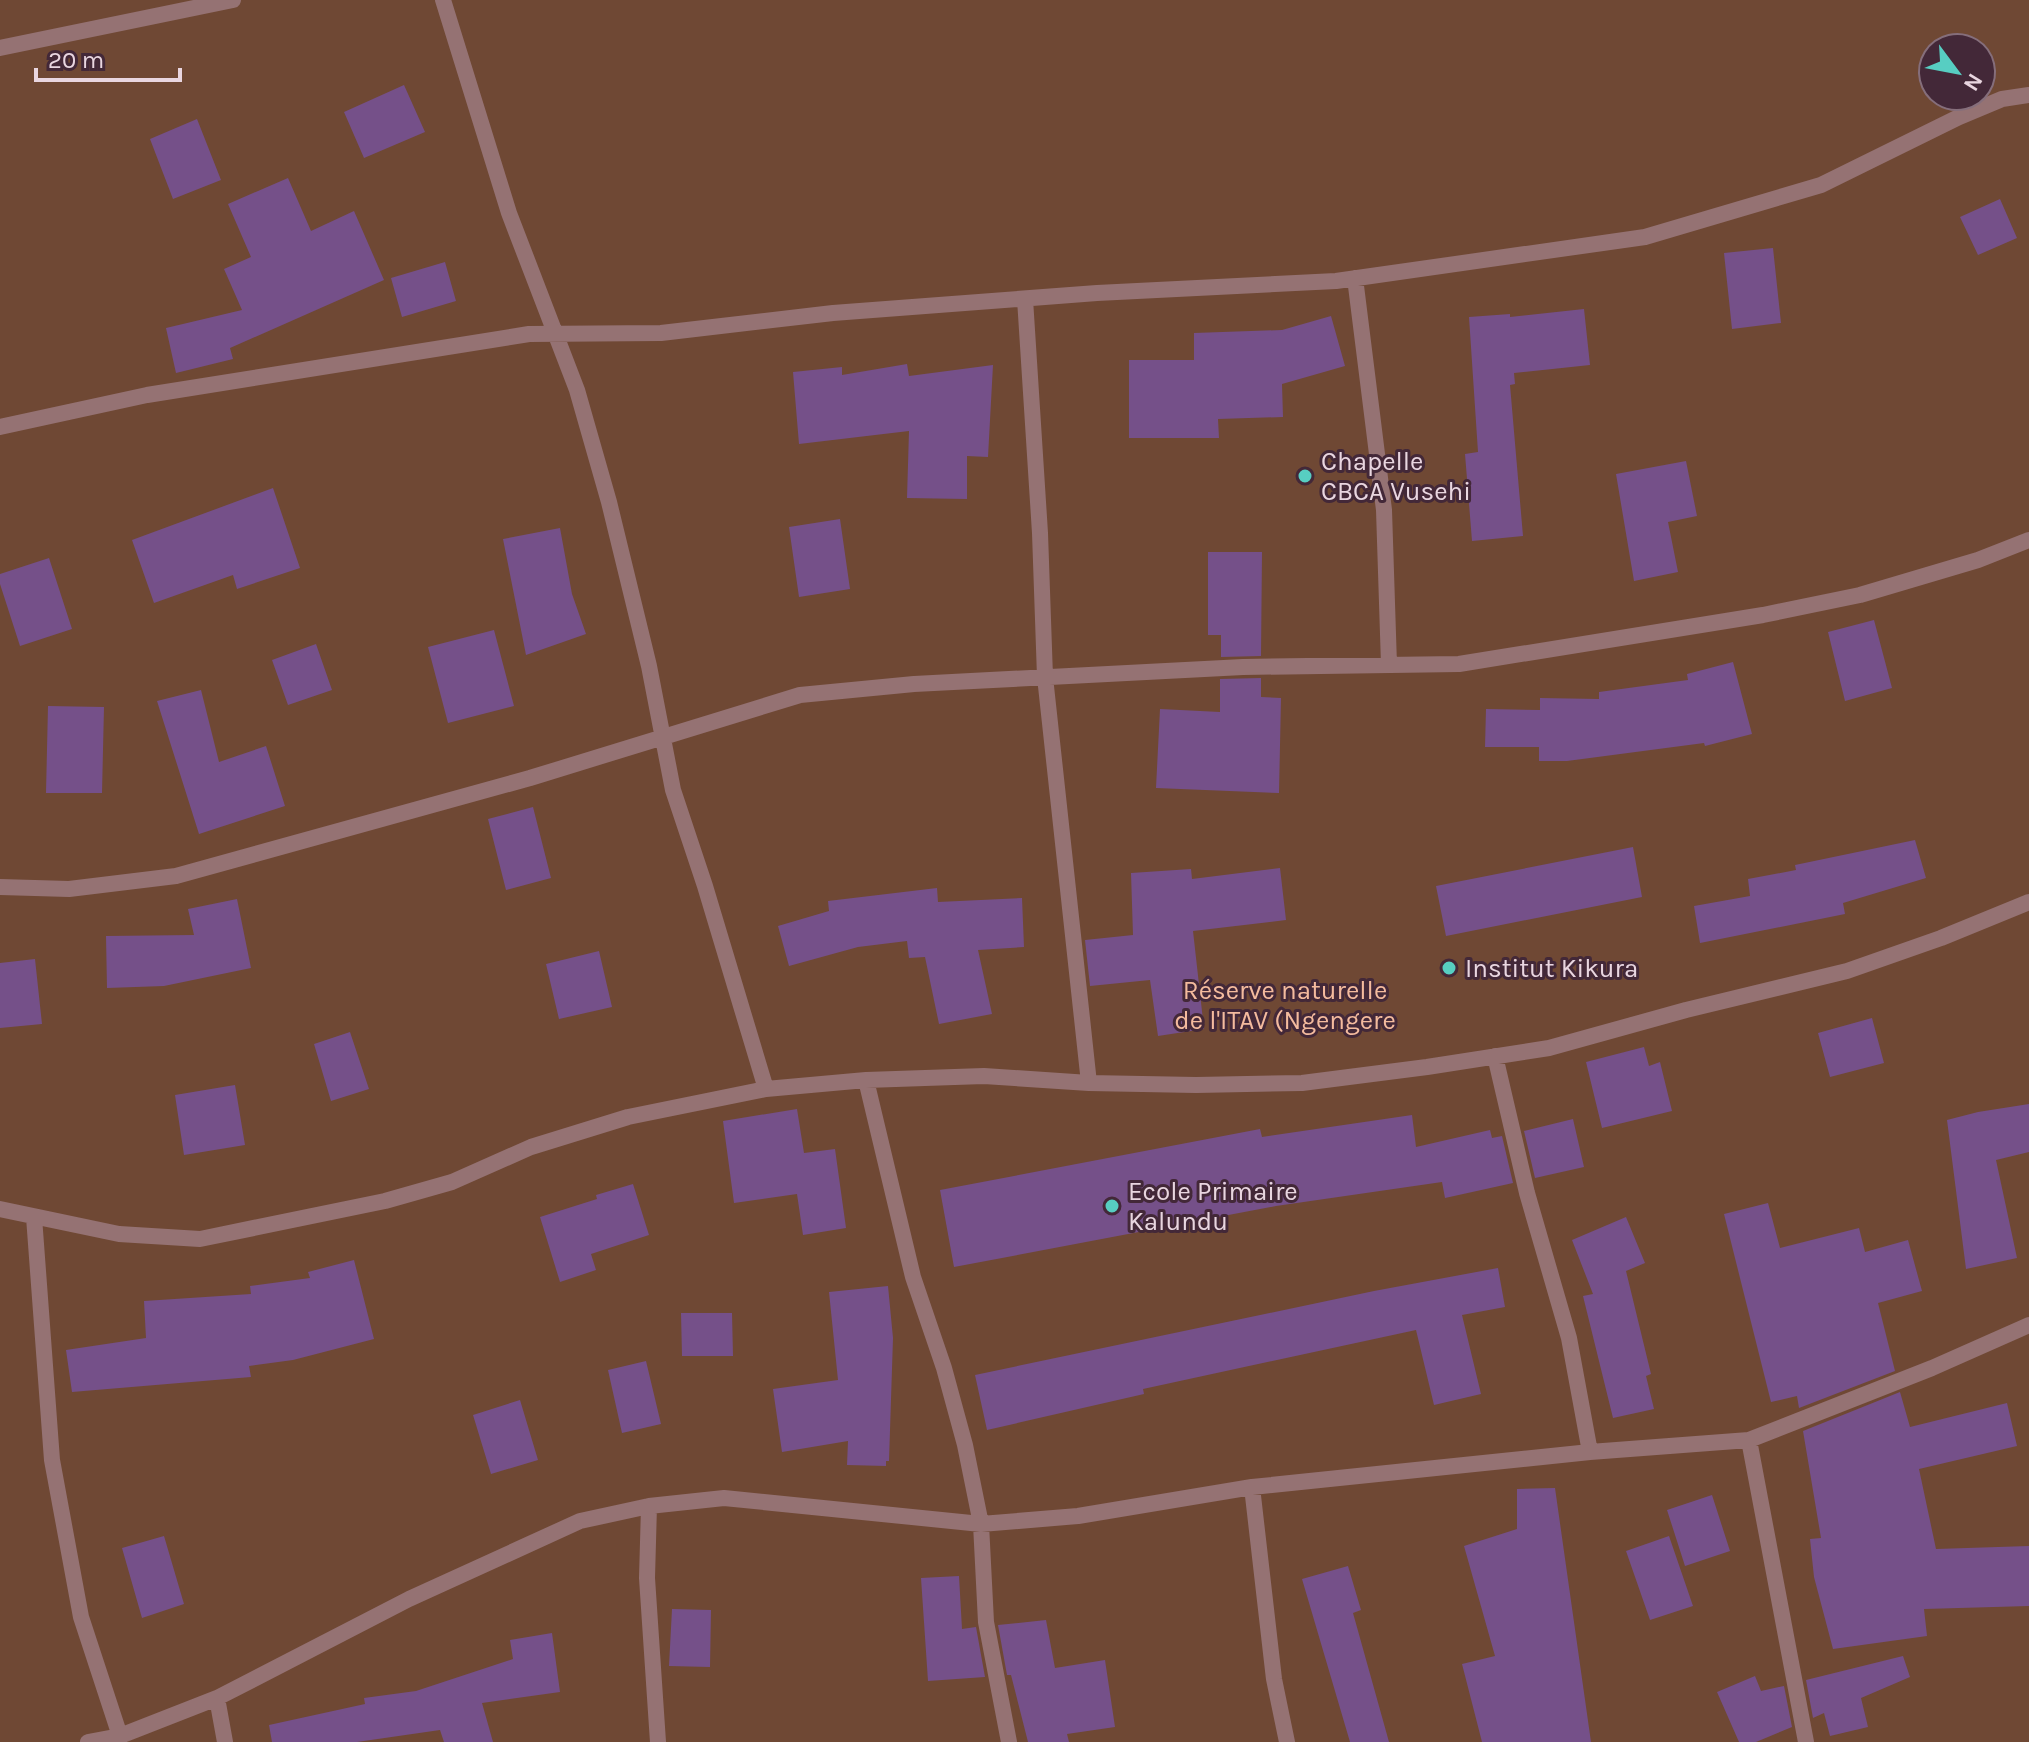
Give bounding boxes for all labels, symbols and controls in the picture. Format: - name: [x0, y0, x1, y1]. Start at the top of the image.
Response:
- scale bar: [36, 32, 180, 82]
- north arrow: [1917, 32, 1997, 112]
- text: 20 m: [48, 46, 104, 74]
- text: N: [1958, 68, 1988, 96]
- place label: Chapelle CBCA Vusehi: [1321, 446, 1471, 507]
- marker: Chapelle CBCA Vusehi: [1296, 467, 1314, 485]
- place label: Institut Kikura: [1465, 953, 1638, 984]
- marker: Institut Kikura: [1440, 959, 1458, 977]
- park label: Réserve naturelle de l'ITAV (Ngengere: [1174, 975, 1396, 1036]
- place label: Ecole Primaire Kalundu: [1128, 1176, 1298, 1237]
- marker: Ecole Primaire Kalundu: [1103, 1197, 1121, 1215]

